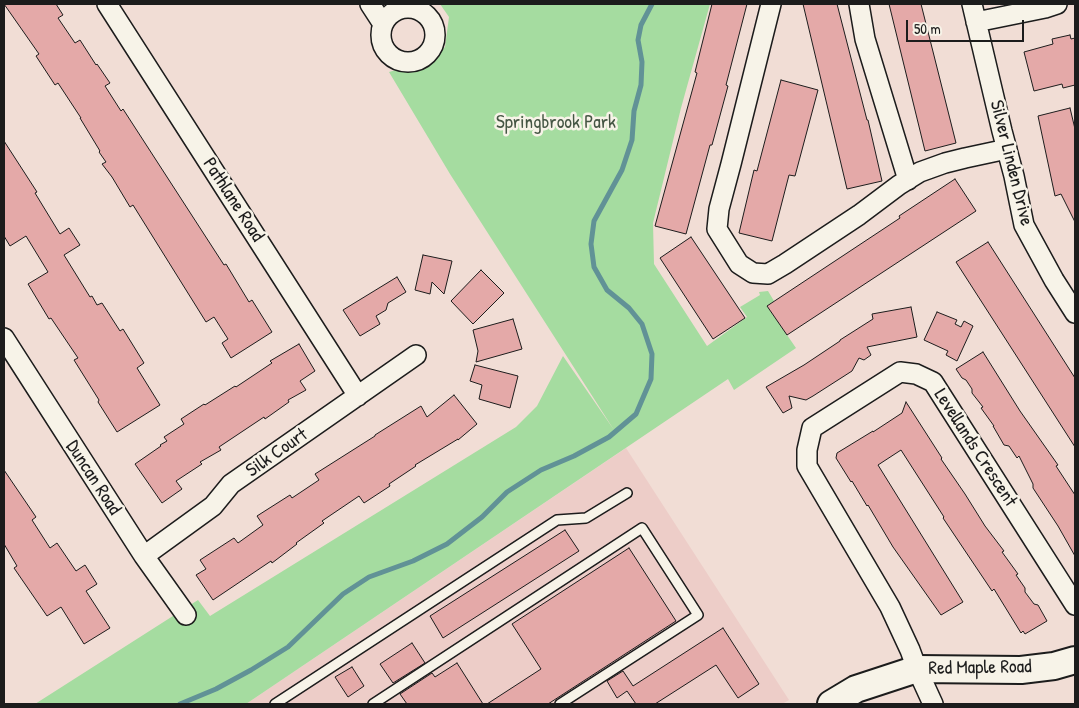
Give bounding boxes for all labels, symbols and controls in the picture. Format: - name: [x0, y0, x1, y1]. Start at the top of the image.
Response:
- scale bar: [909, 10, 1026, 42]
- text: 50 m: [914, 18, 941, 39]
- street label: Silver Linden Drive: [984, 98, 1038, 228]
- park label: Springbrook Park: [496, 112, 616, 134]
- street label: Pathlane Road: [197, 154, 269, 246]
- street label: Levellands Crescent: [928, 385, 1022, 511]
- street label: Silk Court: [242, 424, 312, 482]
- street label: Duncan Road: [61, 437, 125, 519]
- street label: Red Maple Road: [928, 656, 1032, 680]

